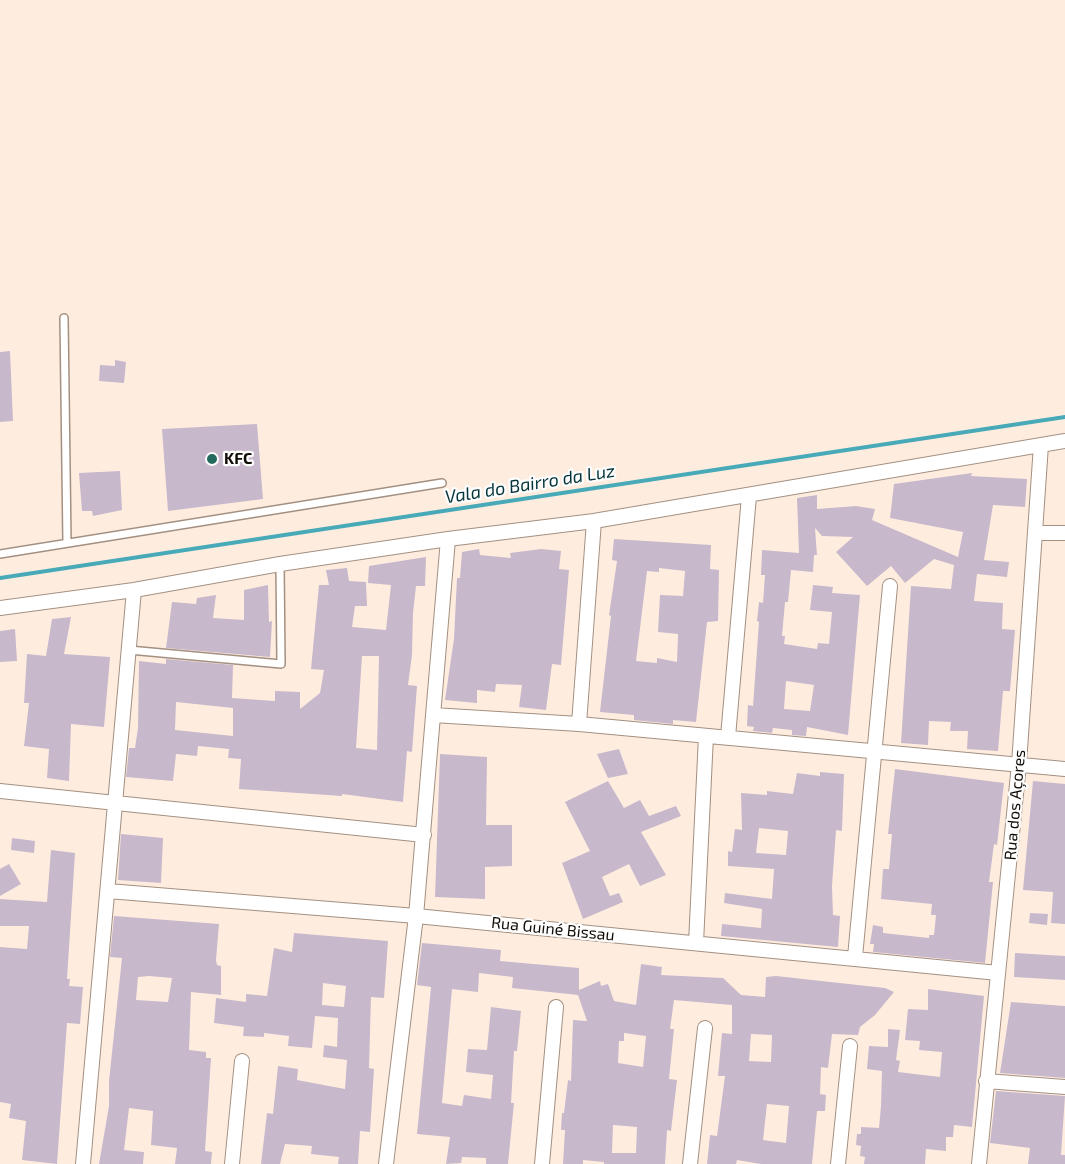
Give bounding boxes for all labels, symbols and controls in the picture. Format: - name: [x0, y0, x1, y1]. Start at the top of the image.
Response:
- place label: KFC: [224, 449, 252, 469]
- marker: KFC: [205, 452, 219, 466]
- water label: Vala do Bairro da Luz: [443, 460, 617, 508]
- street label: Rua dos Açores: [1001, 749, 1029, 861]
- street label: Rua Guiné Bissau: [490, 913, 616, 945]

